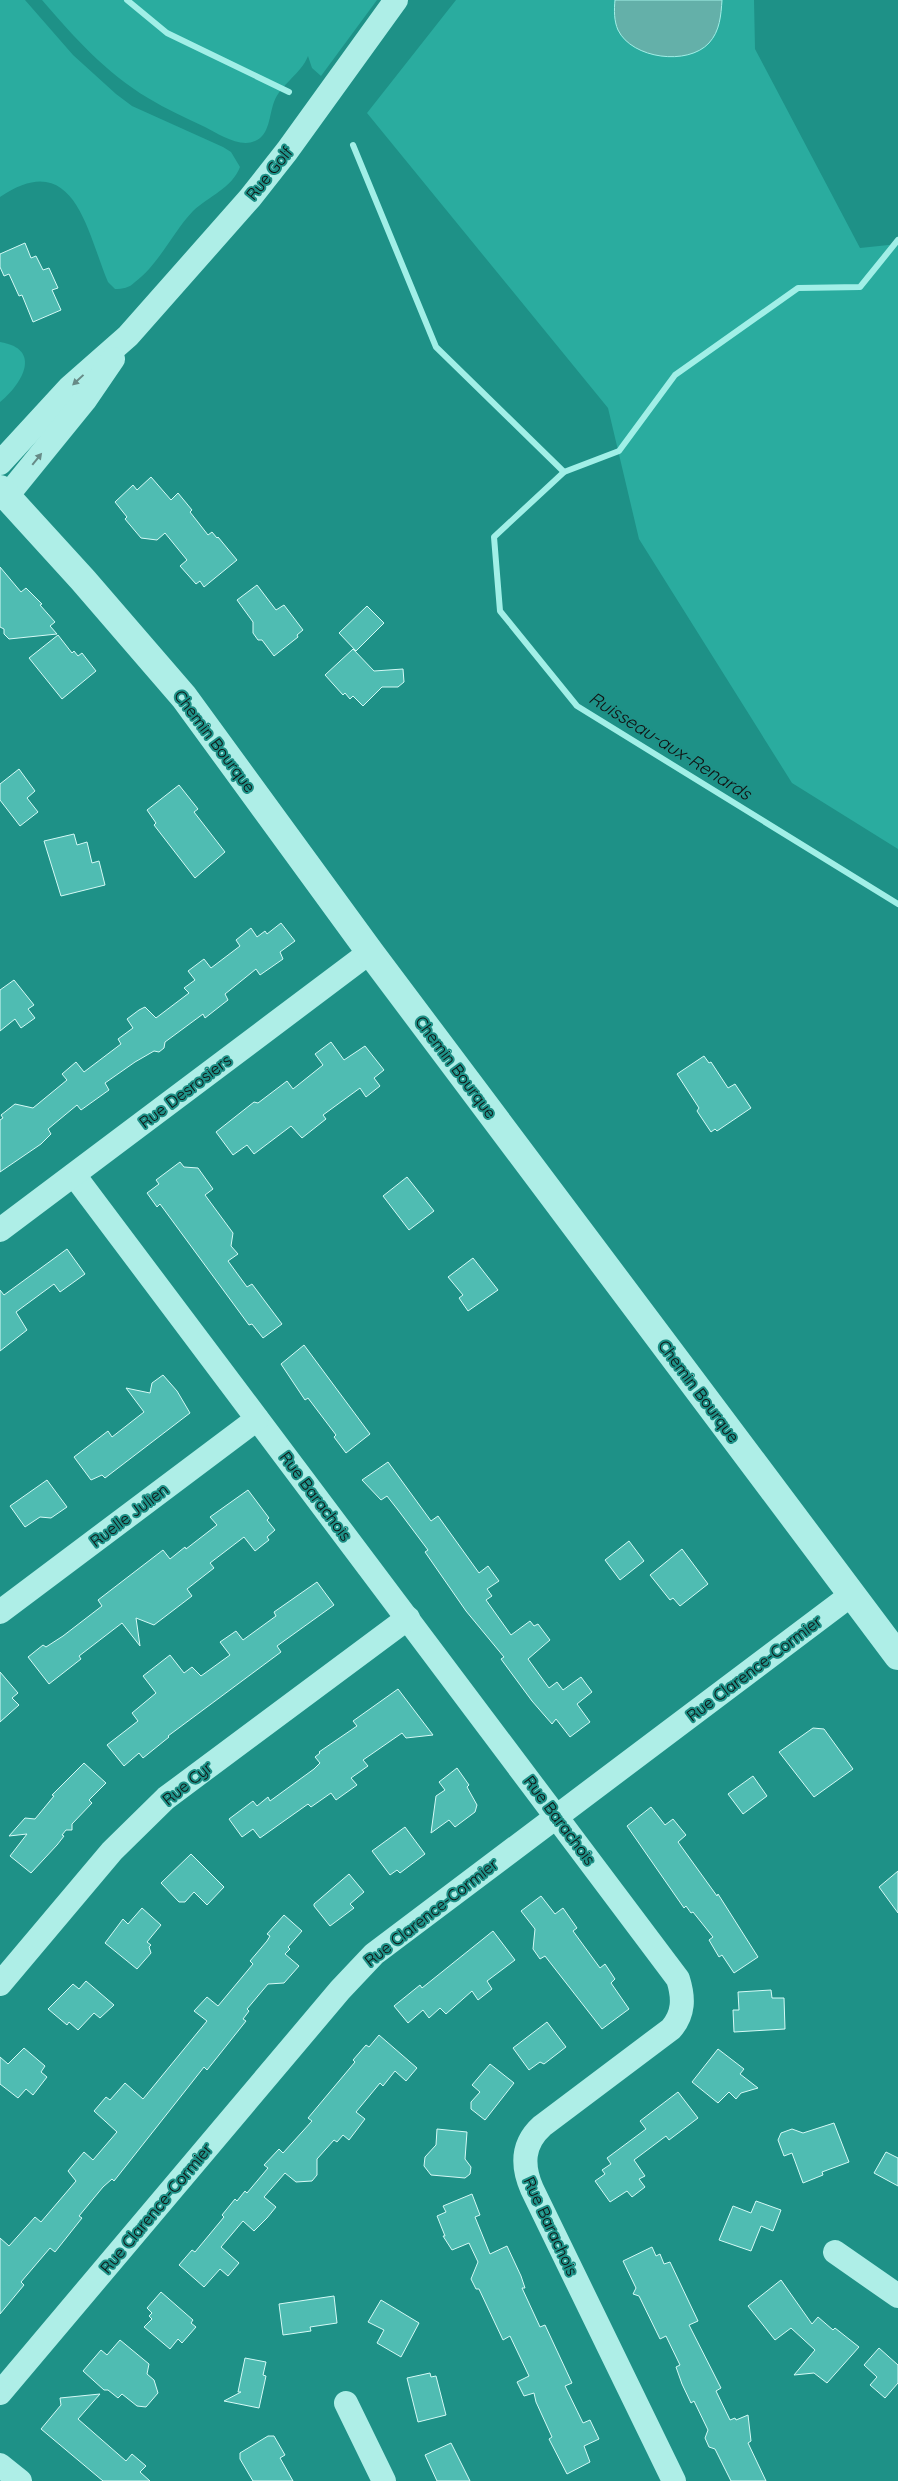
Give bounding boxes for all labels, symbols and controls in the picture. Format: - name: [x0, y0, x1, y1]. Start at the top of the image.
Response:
- street label: Rue Golf: [241, 142, 297, 204]
- one-way arrow: [73, 374, 85, 386]
- one-way arrow: [32, 452, 43, 465]
- street label: Chemin Bourque: [170, 686, 260, 796]
- water label: Ruisseau-aux-Renards: [585, 686, 757, 806]
- street label: Chemin Bourque: [411, 1012, 501, 1122]
- street label: Rue Desrosiers: [135, 1050, 235, 1132]
- street label: Chemin Bourque: [654, 1336, 744, 1446]
- street label: Rue Barachois: [276, 1447, 356, 1545]
- street label: Ruelle Julien: [86, 1479, 172, 1551]
- street label: Rue Clarence-Cormier: [682, 1611, 826, 1725]
- street label: Rue Cyr: [158, 1757, 216, 1809]
- street label: Rue Barachois: [520, 1771, 600, 1869]
- street label: Rue Clarence-Cormier: [360, 1854, 502, 1970]
- street label: Rue Clarence-Cormier: [96, 2139, 216, 2277]
- street label: Rue Barachois: [519, 2173, 583, 2279]

